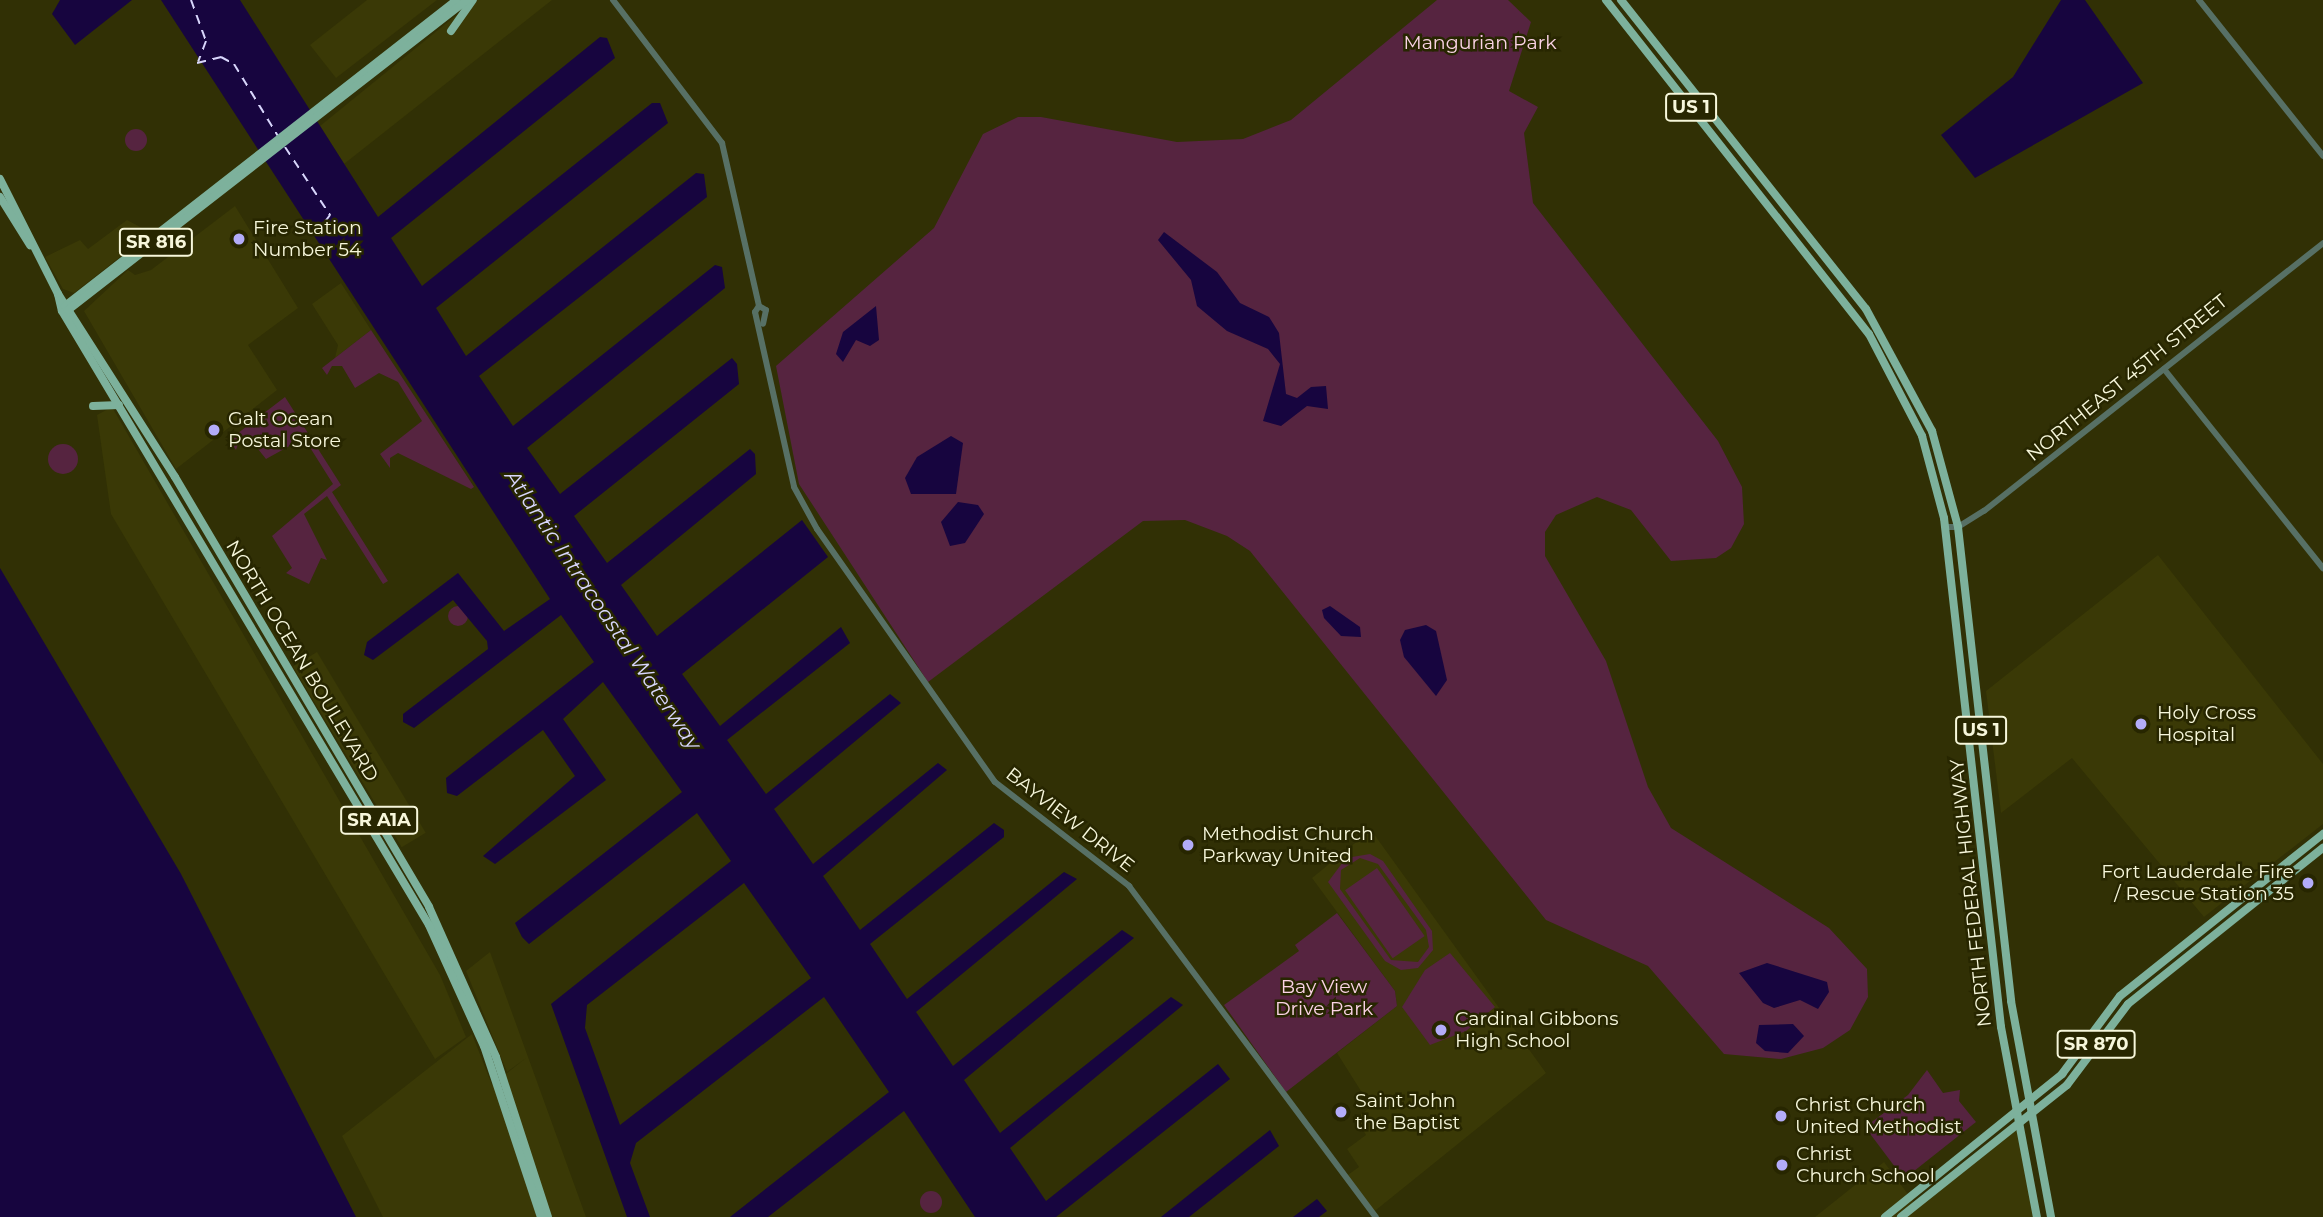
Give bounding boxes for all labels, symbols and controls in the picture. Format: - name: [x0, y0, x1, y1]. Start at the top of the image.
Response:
- park label: Mangurian Park: [1404, 32, 1556, 54]
- road number: US 1: [1665, 92, 1717, 122]
- place label: Fire Station Number 54: [253, 217, 362, 261]
- road number: SR 816: [118, 228, 194, 256]
- marker: Fire Station Number 54: [231, 231, 247, 247]
- street label: NORTHEAST 45TH STREET: [2022, 290, 2232, 466]
- place label: Galt Ocean Postal Store: [228, 408, 341, 452]
- marker: Galt Ocean Postal Store: [206, 422, 222, 438]
- water label: Atlantic Intracoastal Waterway: [500, 465, 706, 755]
- street label: NORTH OCEAN BOULEVARD: [221, 536, 383, 786]
- place label: Holy Cross Hospital: [2157, 702, 2256, 746]
- marker: Holy Cross Hospital: [2131, 714, 2151, 734]
- road number: US 1: [1955, 716, 2007, 744]
- street label: NORTH FEDERAL HIGHWAY: [1946, 758, 1996, 1028]
- street label: BAYVIEW DRIVE: [1001, 763, 1139, 877]
- road number: SR A1A: [339, 806, 419, 834]
- place label: Methodist Church Parkway United: [1202, 823, 1374, 867]
- marker: Methodist Church Parkway United: [1180, 837, 1196, 853]
- place label: Fort Lauderdale Fire / Rescue Station 35: [2101, 861, 2294, 905]
- marker: Fort Lauderdale Fire / Rescue Station 35: [2300, 875, 2316, 891]
- park label: Bay View Drive Park: [1275, 976, 1373, 1020]
- place label: Cardinal Gibbons High School: [1455, 1008, 1619, 1052]
- marker: Cardinal Gibbons High School: [1433, 1022, 1449, 1038]
- road number: SR 870: [2056, 1030, 2136, 1058]
- place label: Saint John the Baptist: [1355, 1090, 1460, 1134]
- place label: Christ Church United Methodist: [1795, 1094, 1962, 1138]
- marker: Saint John the Baptist: [1333, 1104, 1349, 1120]
- marker: Christ Church United Methodist: [1773, 1108, 1789, 1124]
- place label: Christ Church School: [1796, 1143, 1935, 1187]
- marker: Christ Church School: [1774, 1157, 1790, 1173]

